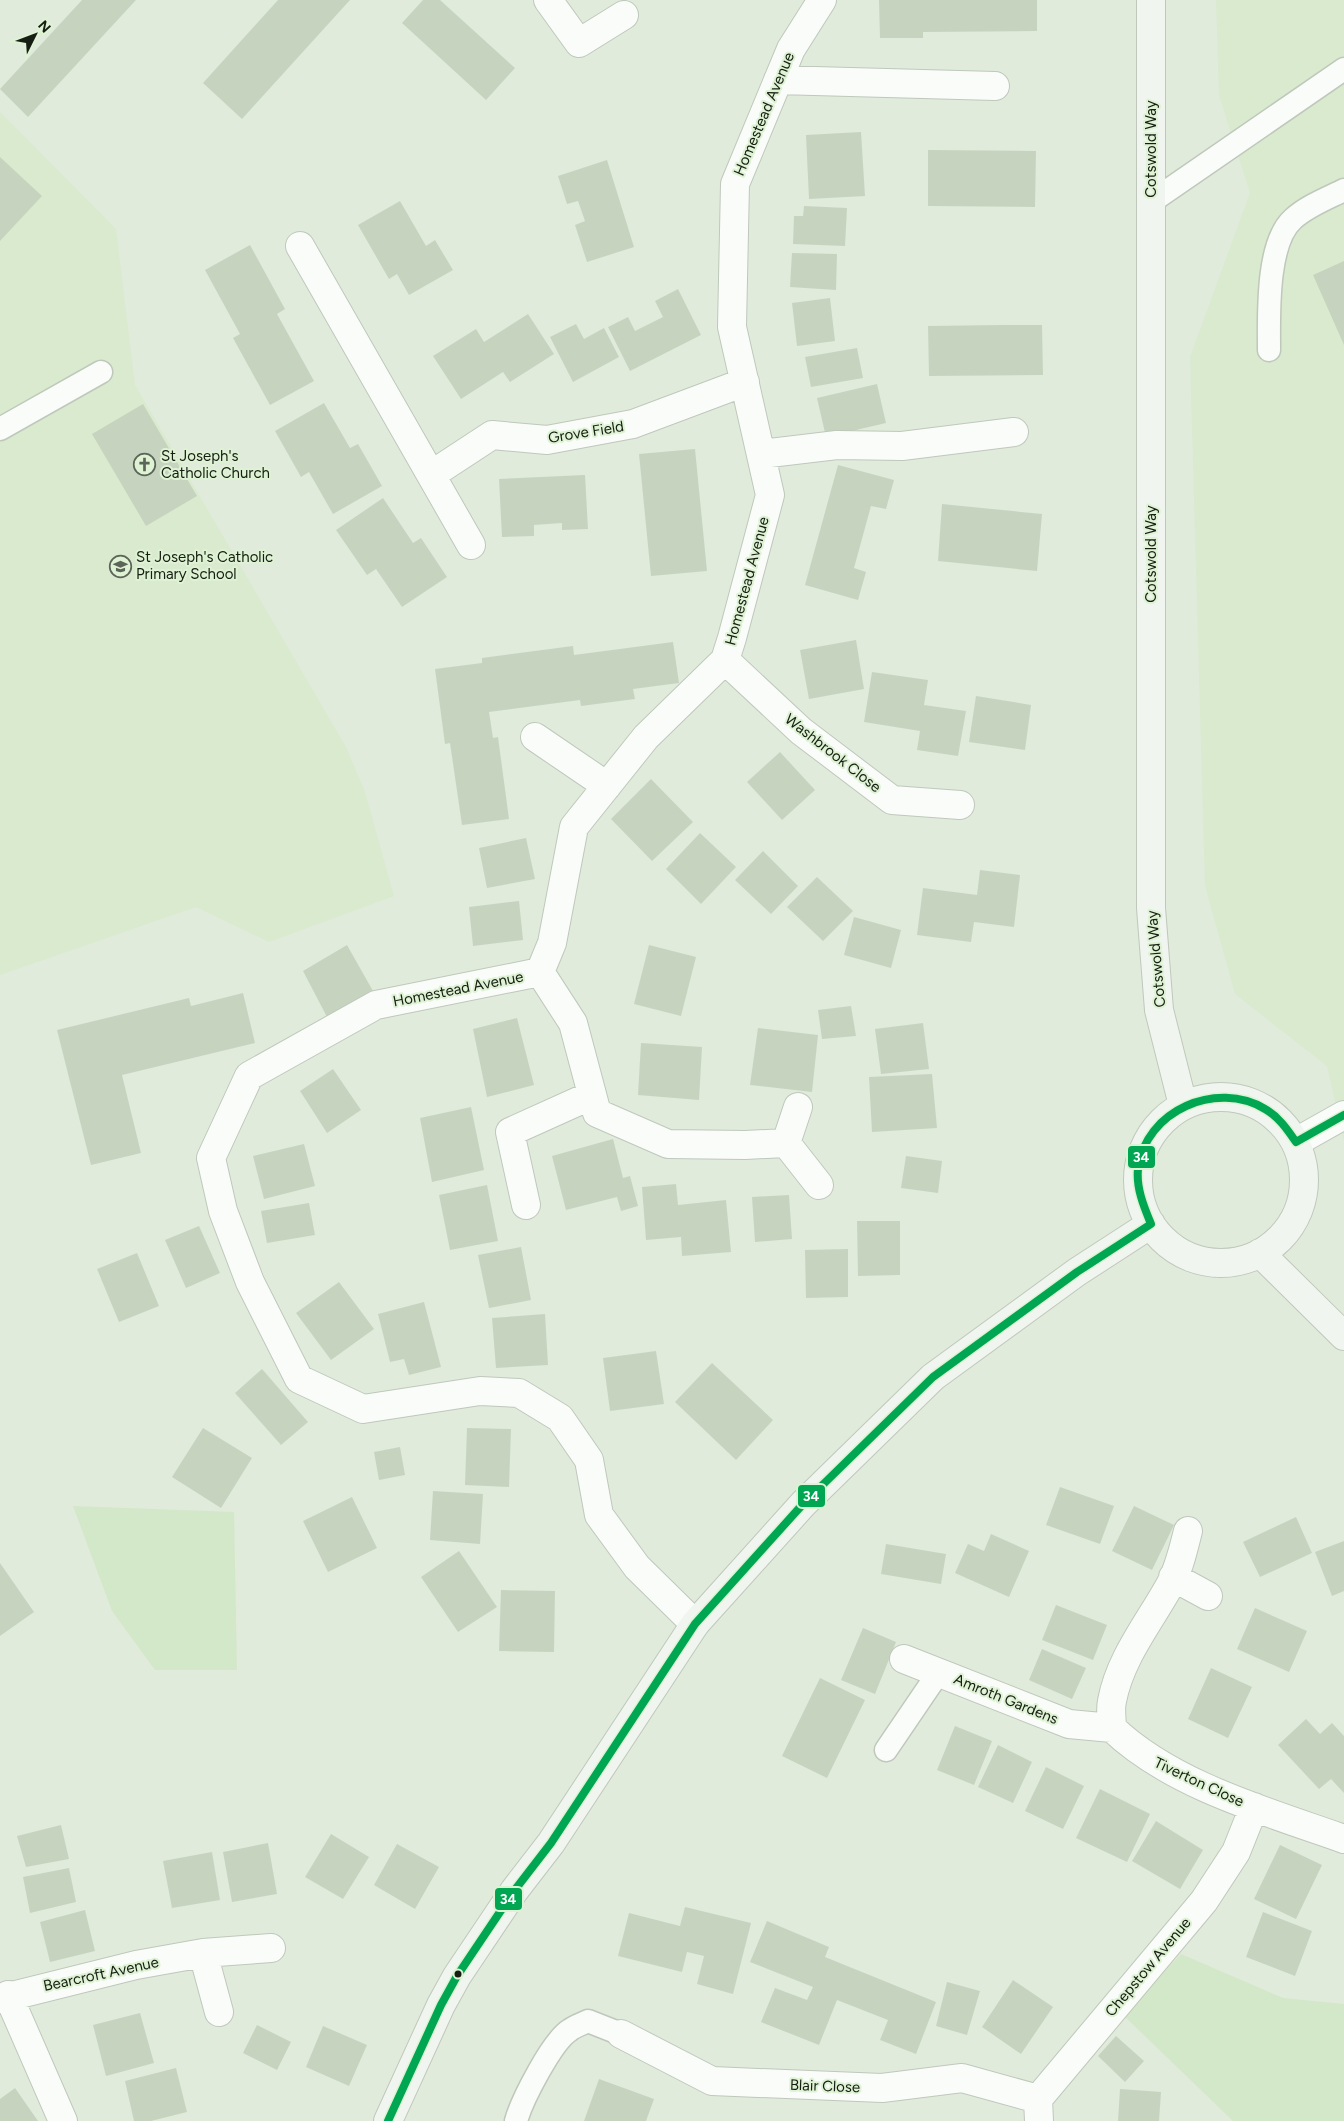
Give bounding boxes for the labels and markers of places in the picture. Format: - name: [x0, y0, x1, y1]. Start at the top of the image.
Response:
- place label: St Joseph's Catholic Church: [161, 447, 270, 482]
- church icon: St Joseph's Catholic Church: [133, 453, 157, 477]
- place label: St Joseph's Catholic Primary School: [136, 548, 273, 583]
- school or university icon: St Joseph's Catholic Primary School: [108, 554, 132, 578]
- unlabelled marker: [453, 1969, 463, 1979]

